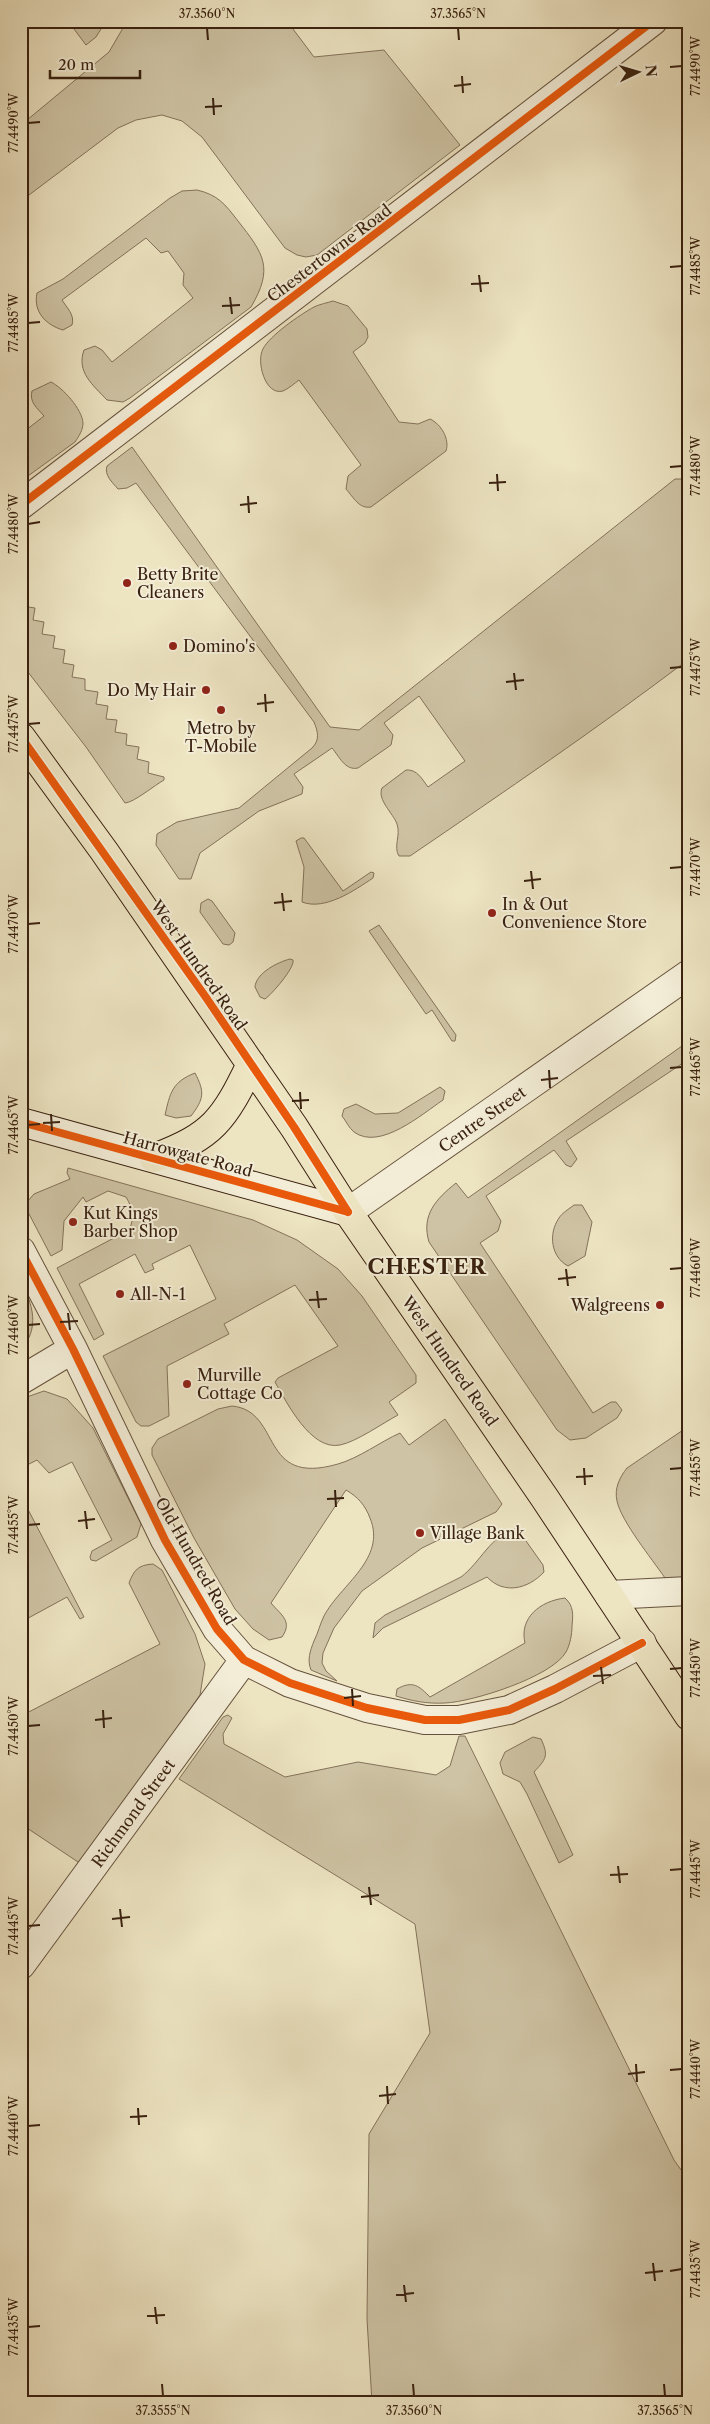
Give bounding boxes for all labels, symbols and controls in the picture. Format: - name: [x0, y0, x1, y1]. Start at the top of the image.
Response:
- text: 37.3560°N: [179, 6, 235, 21]
- text: 37.3565°N: [430, 6, 486, 21]
- text: 77.4490°W: [688, 35, 703, 96]
- scale bar: [50, 48, 140, 80]
- north arrow: [612, 48, 662, 98]
- text: 20 m: [58, 55, 94, 74]
- text: N: [641, 64, 660, 78]
- text: 77.4490°W: [6, 92, 21, 153]
- street label: Chestertowne Road: [263, 200, 395, 306]
- text: 77.4485°W: [688, 236, 703, 295]
- text: 77.4485°W: [6, 293, 21, 352]
- text: 77.4480°W: [688, 435, 703, 496]
- text: 77.4480°W: [6, 493, 21, 554]
- place label: Betty Brite Cleaners: [137, 564, 219, 602]
- marker: Betty Brite Cleaners: [121, 577, 133, 589]
- place label: Domino's: [183, 636, 255, 656]
- text: 77.4475°W: [688, 637, 703, 696]
- marker: Domino's: [167, 640, 179, 652]
- place label: Do My Hair: [107, 680, 196, 700]
- marker: Do My Hair: [200, 684, 212, 696]
- text: 77.4475°W: [6, 694, 21, 753]
- marker: Metro by T-Mobile: [215, 704, 227, 716]
- place label: Metro by T-Mobile: [185, 718, 257, 756]
- text: 77.4470°W: [688, 837, 703, 896]
- text: 77.4470°W: [6, 894, 21, 953]
- place label: In & Out Convenience Store: [502, 894, 647, 932]
- street label: West Hundred Road: [146, 895, 252, 1034]
- marker: In & Out Convenience Store: [486, 907, 498, 919]
- text: 77.4465°W: [688, 1037, 703, 1096]
- street label: Centre Street: [434, 1081, 530, 1156]
- text: 77.4465°W: [6, 1095, 21, 1154]
- street label: Harrowgate Road: [121, 1127, 255, 1181]
- place label: Kut Kings Barber Shop: [83, 1203, 178, 1241]
- marker: Kut Kings Barber Shop: [67, 1216, 79, 1228]
- text: 77.4460°W: [688, 1237, 703, 1298]
- district label: CHESTER: [367, 1254, 487, 1279]
- place label: All-N-1: [129, 1284, 186, 1304]
- marker: All-N-1: [114, 1288, 126, 1300]
- street label: West Hundred Road: [397, 1291, 503, 1430]
- text: 77.4460°W: [6, 1294, 21, 1355]
- place label: Walgreens: [570, 1295, 650, 1315]
- marker: Walgreens: [654, 1299, 666, 1311]
- place label: Murville Cottage Co: [197, 1365, 283, 1403]
- marker: Murville Cottage Co: [181, 1378, 193, 1390]
- text: 77.4455°W: [688, 1438, 703, 1497]
- street label: Old Hundred Road: [151, 1494, 241, 1629]
- text: 77.4455°W: [6, 1495, 21, 1554]
- place label: Village Bank: [429, 1523, 526, 1543]
- marker: Village Bank: [414, 1527, 426, 1539]
- text: 77.4450°W: [688, 1637, 703, 1698]
- text: 77.4450°W: [6, 1695, 21, 1756]
- street label: Richmond Street: [87, 1755, 179, 1871]
- text: 77.4445°W: [688, 1839, 703, 1898]
- text: 77.4445°W: [6, 1896, 21, 1955]
- text: 77.4440°W: [688, 2038, 703, 2099]
- text: 77.4440°W: [6, 2095, 21, 2156]
- text: 77.4435°W: [688, 2239, 703, 2298]
- text: 77.4435°W: [6, 2297, 21, 2356]
- text: 37.3555°N: [135, 2403, 191, 2418]
- text: 37.3560°N: [386, 2403, 442, 2418]
- text: 37.3565°N: [637, 2403, 693, 2418]

